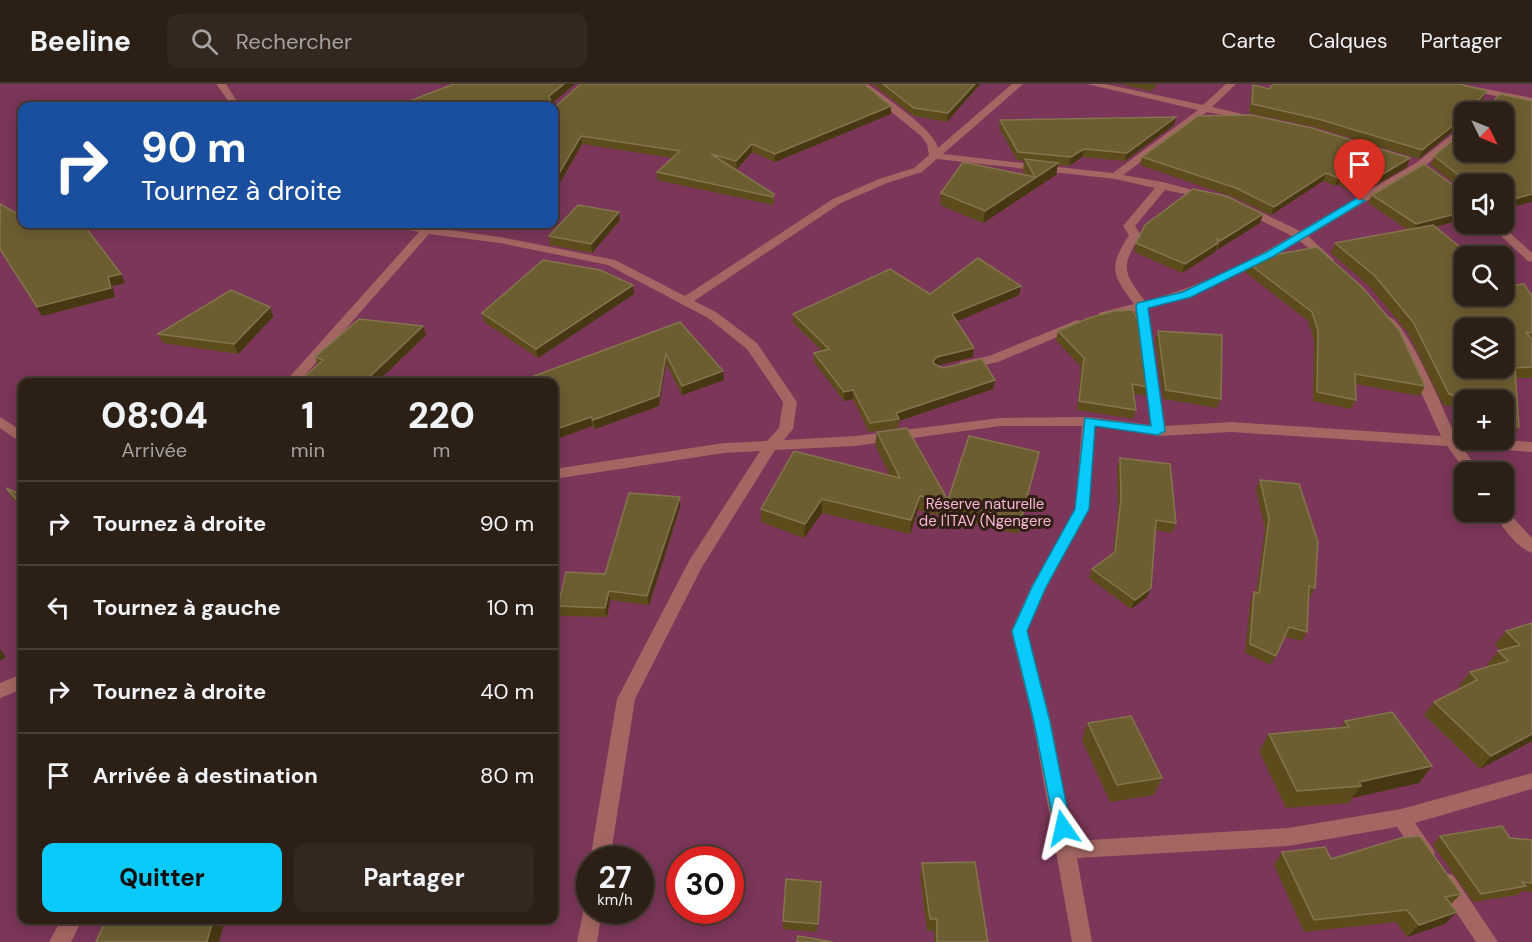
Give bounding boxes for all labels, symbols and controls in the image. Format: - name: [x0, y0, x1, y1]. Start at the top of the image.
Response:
- search box: [167, 14, 587, 68]
- text: Beeline: [30, 23, 131, 60]
- icon: search: [188, 25, 221, 58]
- text: Rechercher: [236, 27, 352, 56]
- text: Carte: [1221, 27, 1276, 55]
- text: Calques: [1309, 27, 1387, 55]
- text: Partager: [1420, 27, 1502, 55]
- north arrow: [1454, 102, 1514, 162]
- map controls: [1454, 102, 1514, 522]
- text: 90 m: [141, 120, 247, 175]
- icon: right: [42, 126, 120, 204]
- pin: [1334, 139, 1385, 201]
- icon: arrive: [1343, 148, 1376, 181]
- text: Tournez à droite: [141, 173, 342, 208]
- button: sound: [1454, 174, 1514, 234]
- button: search: [1454, 246, 1514, 306]
- button: layers: [1454, 318, 1514, 378]
- button: +: [1454, 390, 1514, 450]
- text: 08:04: [101, 392, 208, 439]
- text: 1: [301, 392, 315, 439]
- text: 220: [408, 392, 475, 439]
- text: Arrivée: [122, 437, 187, 463]
- text: min: [291, 437, 325, 463]
- text: m: [433, 437, 450, 463]
- button: −: [1454, 462, 1514, 522]
- park label: Réserve naturelle de l'ITAV (Ngengere: [919, 494, 1051, 531]
- icon: right: [42, 507, 75, 540]
- text: Tournez à droite: [93, 509, 266, 538]
- text: 90 m: [480, 509, 534, 538]
- icon: left: [42, 591, 75, 624]
- text: Tournez à gauche: [93, 593, 281, 622]
- text: 10 m: [487, 593, 534, 622]
- icon: right: [42, 675, 75, 708]
- text: Tournez à droite: [93, 677, 266, 706]
- text: 40 m: [480, 677, 534, 706]
- icon: arrive: [42, 759, 75, 792]
- text: Arrivée à destination: [93, 761, 318, 790]
- text: 80 m: [480, 761, 534, 790]
- position arrow: [1031, 796, 1095, 860]
- button: Quitter: [42, 843, 282, 912]
- button: Partager: [294, 843, 534, 912]
- speed limit sign: 30: [666, 846, 744, 924]
- text: 27: [598, 858, 632, 897]
- text: km/h: [597, 890, 633, 910]

